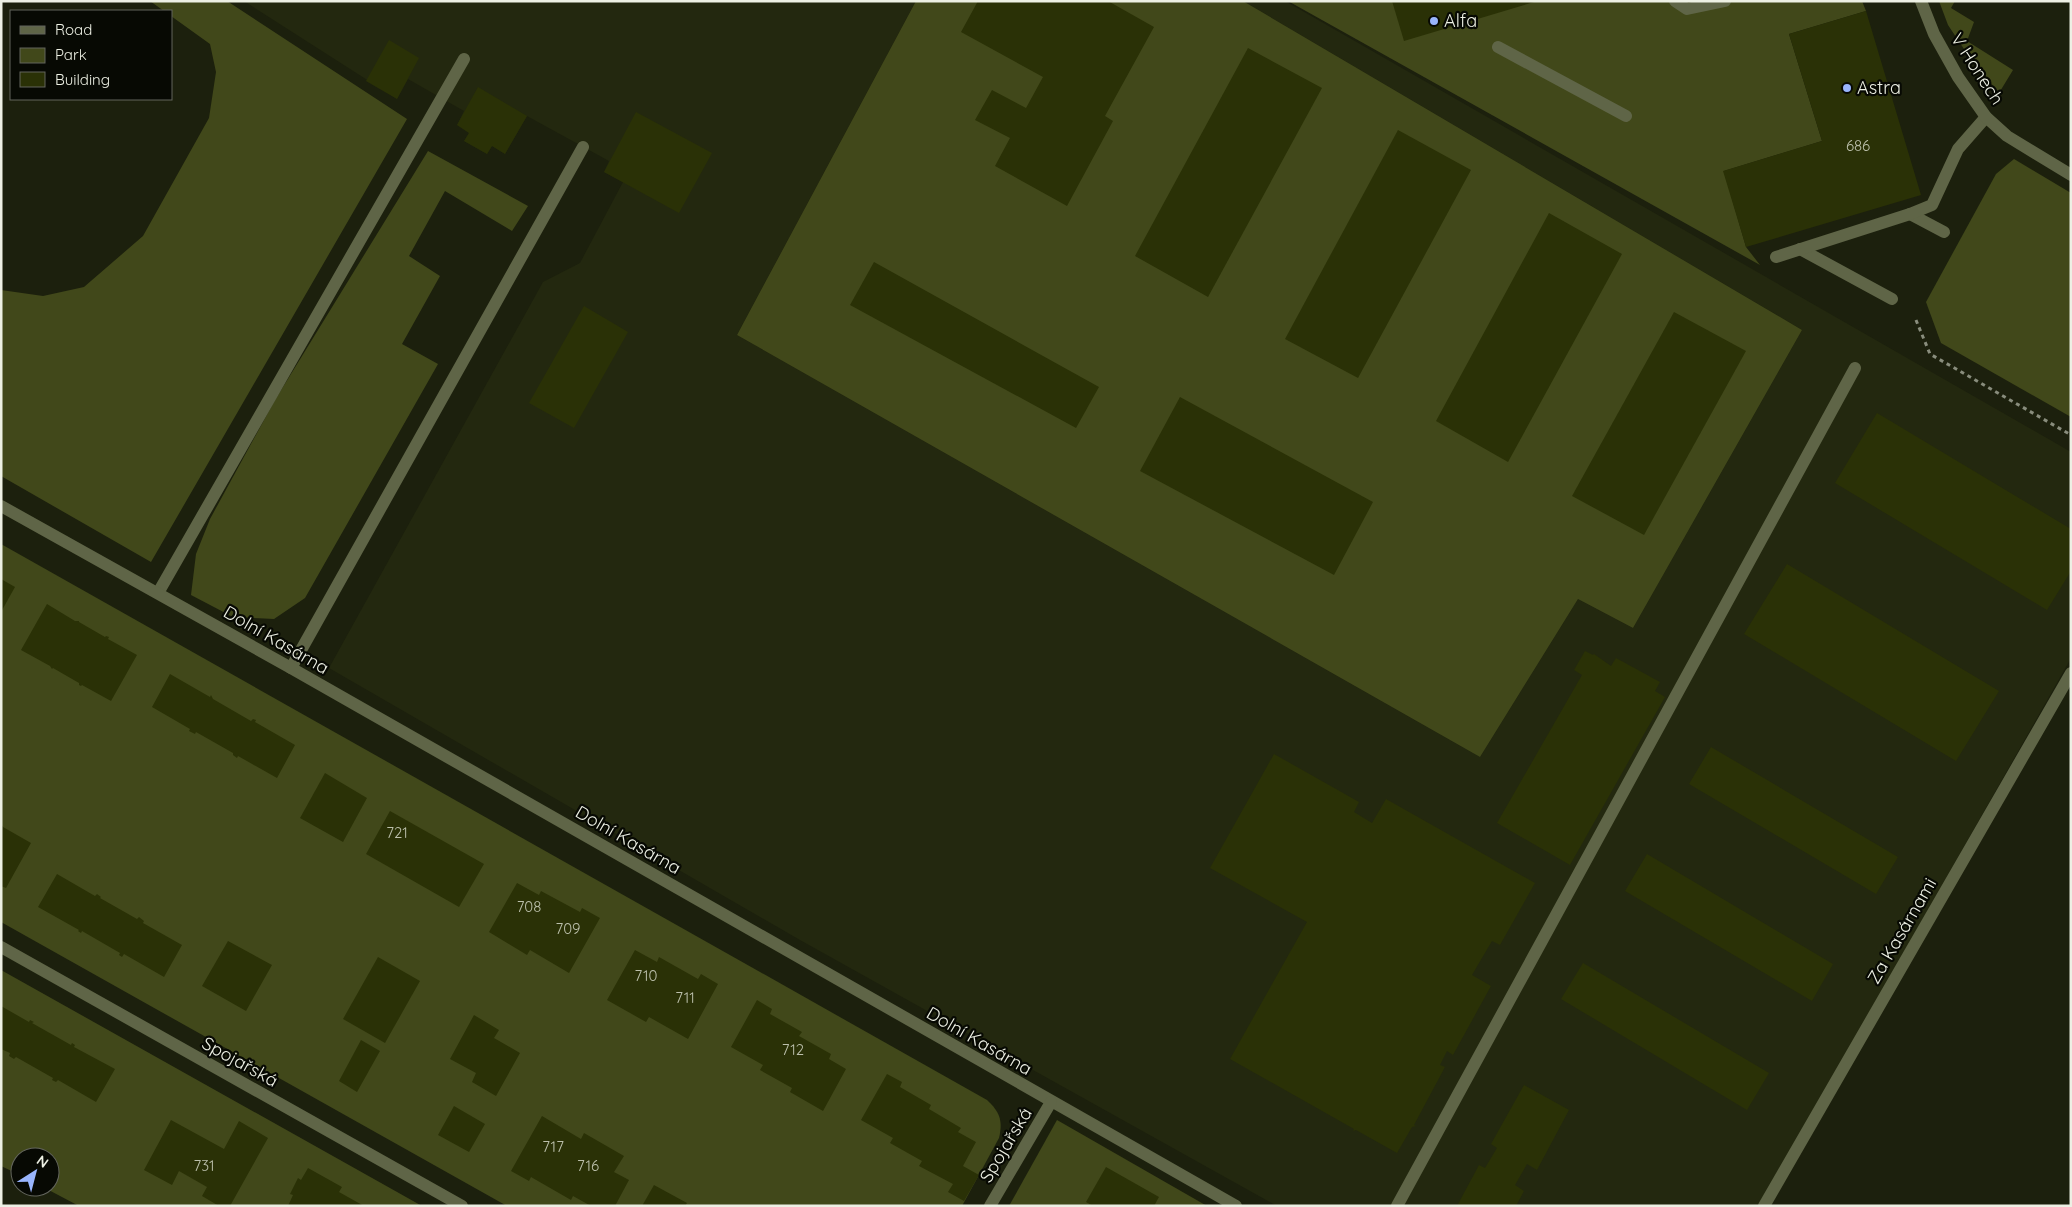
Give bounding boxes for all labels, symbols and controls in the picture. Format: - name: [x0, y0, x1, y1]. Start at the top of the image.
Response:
- place label: Alfa: [1444, 9, 1477, 32]
- legend: [10, 10, 172, 100]
- marker: Alfa: [1428, 15, 1440, 27]
- text: Road: [55, 20, 92, 39]
- street label: V Honech: [1946, 29, 2009, 109]
- text: Park: [55, 45, 87, 64]
- text: Building: [55, 70, 110, 89]
- place label: Astra: [1857, 76, 1901, 99]
- marker: Astra: [1841, 82, 1853, 94]
- house number: 686: [1846, 136, 1870, 155]
- street label: Dolní Kasárna: [219, 600, 333, 679]
- street label: Dolní Kasárna: [571, 800, 685, 879]
- house number: 721: [386, 823, 408, 842]
- street label: Za Kasárnami: [1862, 874, 1941, 988]
- house number: 708: [517, 897, 541, 916]
- house number: 709: [556, 919, 581, 938]
- house number: 710: [635, 966, 658, 985]
- house number: 711: [675, 988, 695, 1007]
- street label: Dolní Kasárna: [922, 1001, 1036, 1080]
- street label: Spojařská: [198, 1031, 282, 1092]
- house number: 712: [782, 1040, 804, 1059]
- street label: Spojařská: [974, 1103, 1037, 1186]
- house number: 717: [542, 1137, 564, 1156]
- north arrow: [10, 1147, 60, 1197]
- text: N: [33, 1151, 52, 1172]
- house number: 731: [193, 1156, 215, 1175]
- house number: 716: [577, 1156, 599, 1175]

